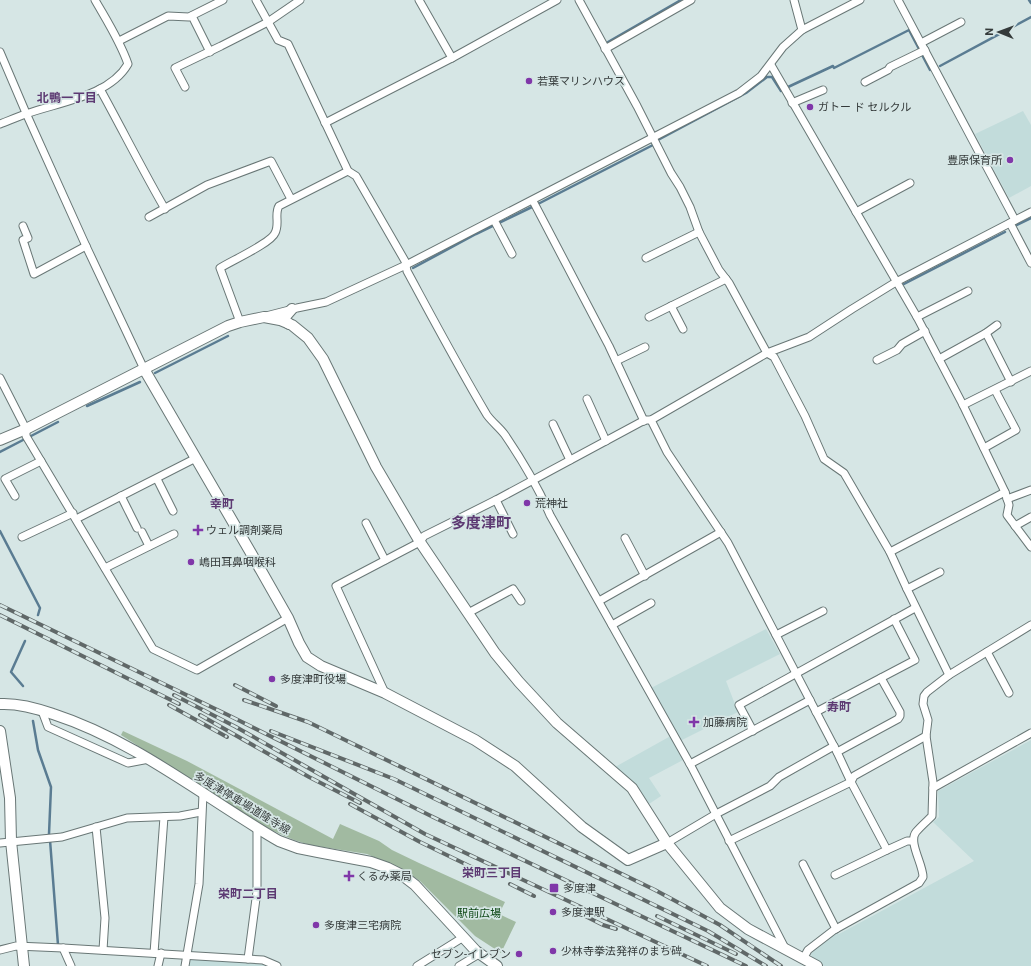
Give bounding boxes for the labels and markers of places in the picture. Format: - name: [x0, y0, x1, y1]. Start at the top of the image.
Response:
- place label: 若葉マリンハウス: [537, 75, 625, 88]
- marker: 若葉マリンハウス: [524, 76, 534, 86]
- place label: ガトー ド セルクル: [818, 101, 911, 114]
- marker: ガトー ド セルクル: [805, 102, 815, 112]
- place label: 豊原保育所: [947, 154, 1003, 167]
- marker: 豊原保育所: [1005, 155, 1015, 165]
- place label: 荒神社: [535, 497, 568, 510]
- marker: 荒神社: [522, 498, 532, 508]
- place label: ウェル調剤薬局: [206, 524, 283, 537]
- marker: ウェル調剤薬局: [193, 525, 203, 535]
- place label: 嶋田耳鼻咽喉科: [199, 556, 276, 569]
- marker: 嶋田耳鼻咽喉科: [186, 557, 196, 567]
- place label: 多度津町役場: [280, 673, 346, 686]
- marker: 多度津町役場: [267, 674, 277, 684]
- marker: 加藤病院: [688, 716, 700, 728]
- place label: 加藤病院: [703, 716, 747, 729]
- place label: くるみ薬局: [357, 870, 412, 883]
- marker: くるみ薬局: [344, 871, 354, 881]
- marker: 多度津: [548, 882, 560, 894]
- place label: 多度津: [563, 882, 596, 895]
- place label: 多度津駅: [561, 906, 605, 919]
- marker: 多度津駅: [548, 907, 558, 917]
- place label: 多度津三宅病院: [324, 919, 401, 932]
- marker: 多度津三宅病院: [311, 920, 321, 930]
- place label: 少林寺拳法発祥のまち碑: [561, 945, 682, 958]
- marker: 少林寺拳法発祥のまち碑: [548, 946, 558, 956]
- place label: セブン-イレブン: [431, 948, 511, 961]
- marker: セブン-イレブン: [514, 949, 524, 959]

